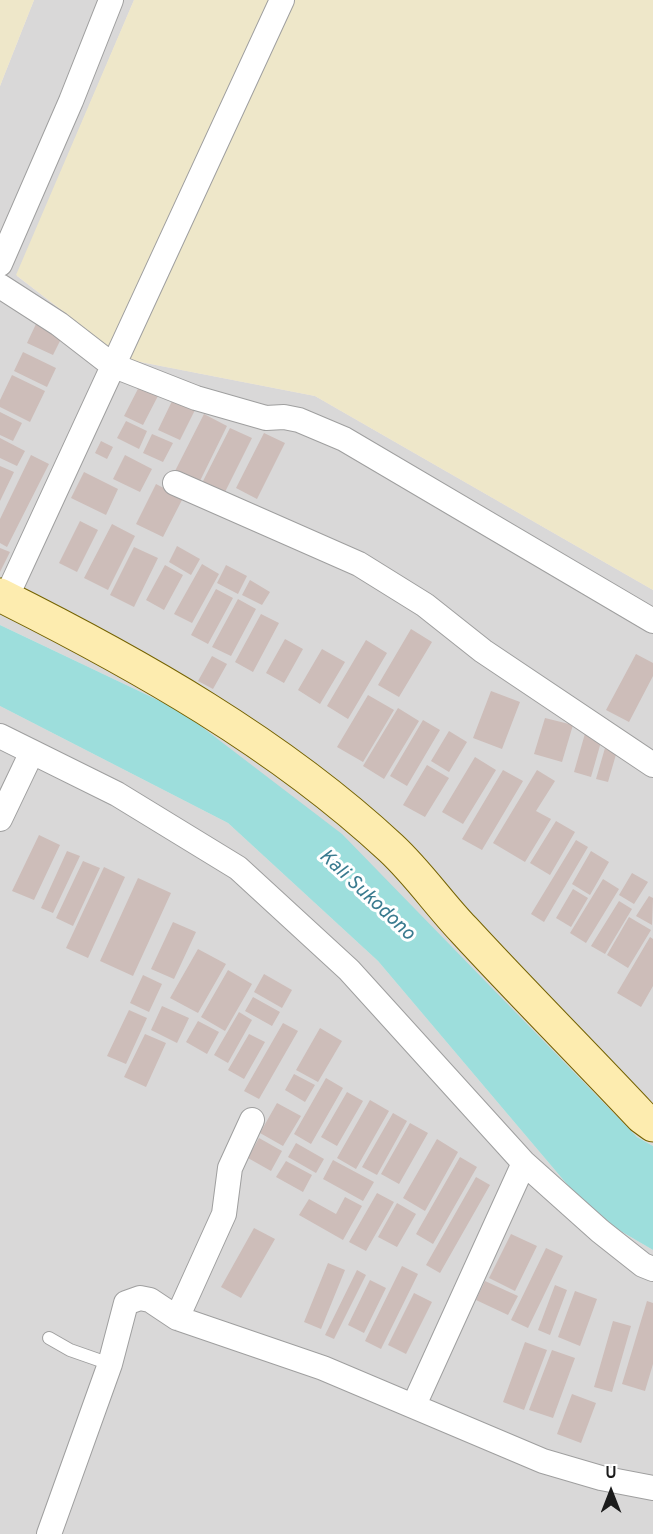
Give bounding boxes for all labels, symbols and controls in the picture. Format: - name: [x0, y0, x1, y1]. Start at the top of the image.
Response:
- water label: Kali Sukodono: [313, 845, 419, 947]
- north arrow: [581, 1462, 641, 1522]
- text: U: [605, 1464, 617, 1484]

